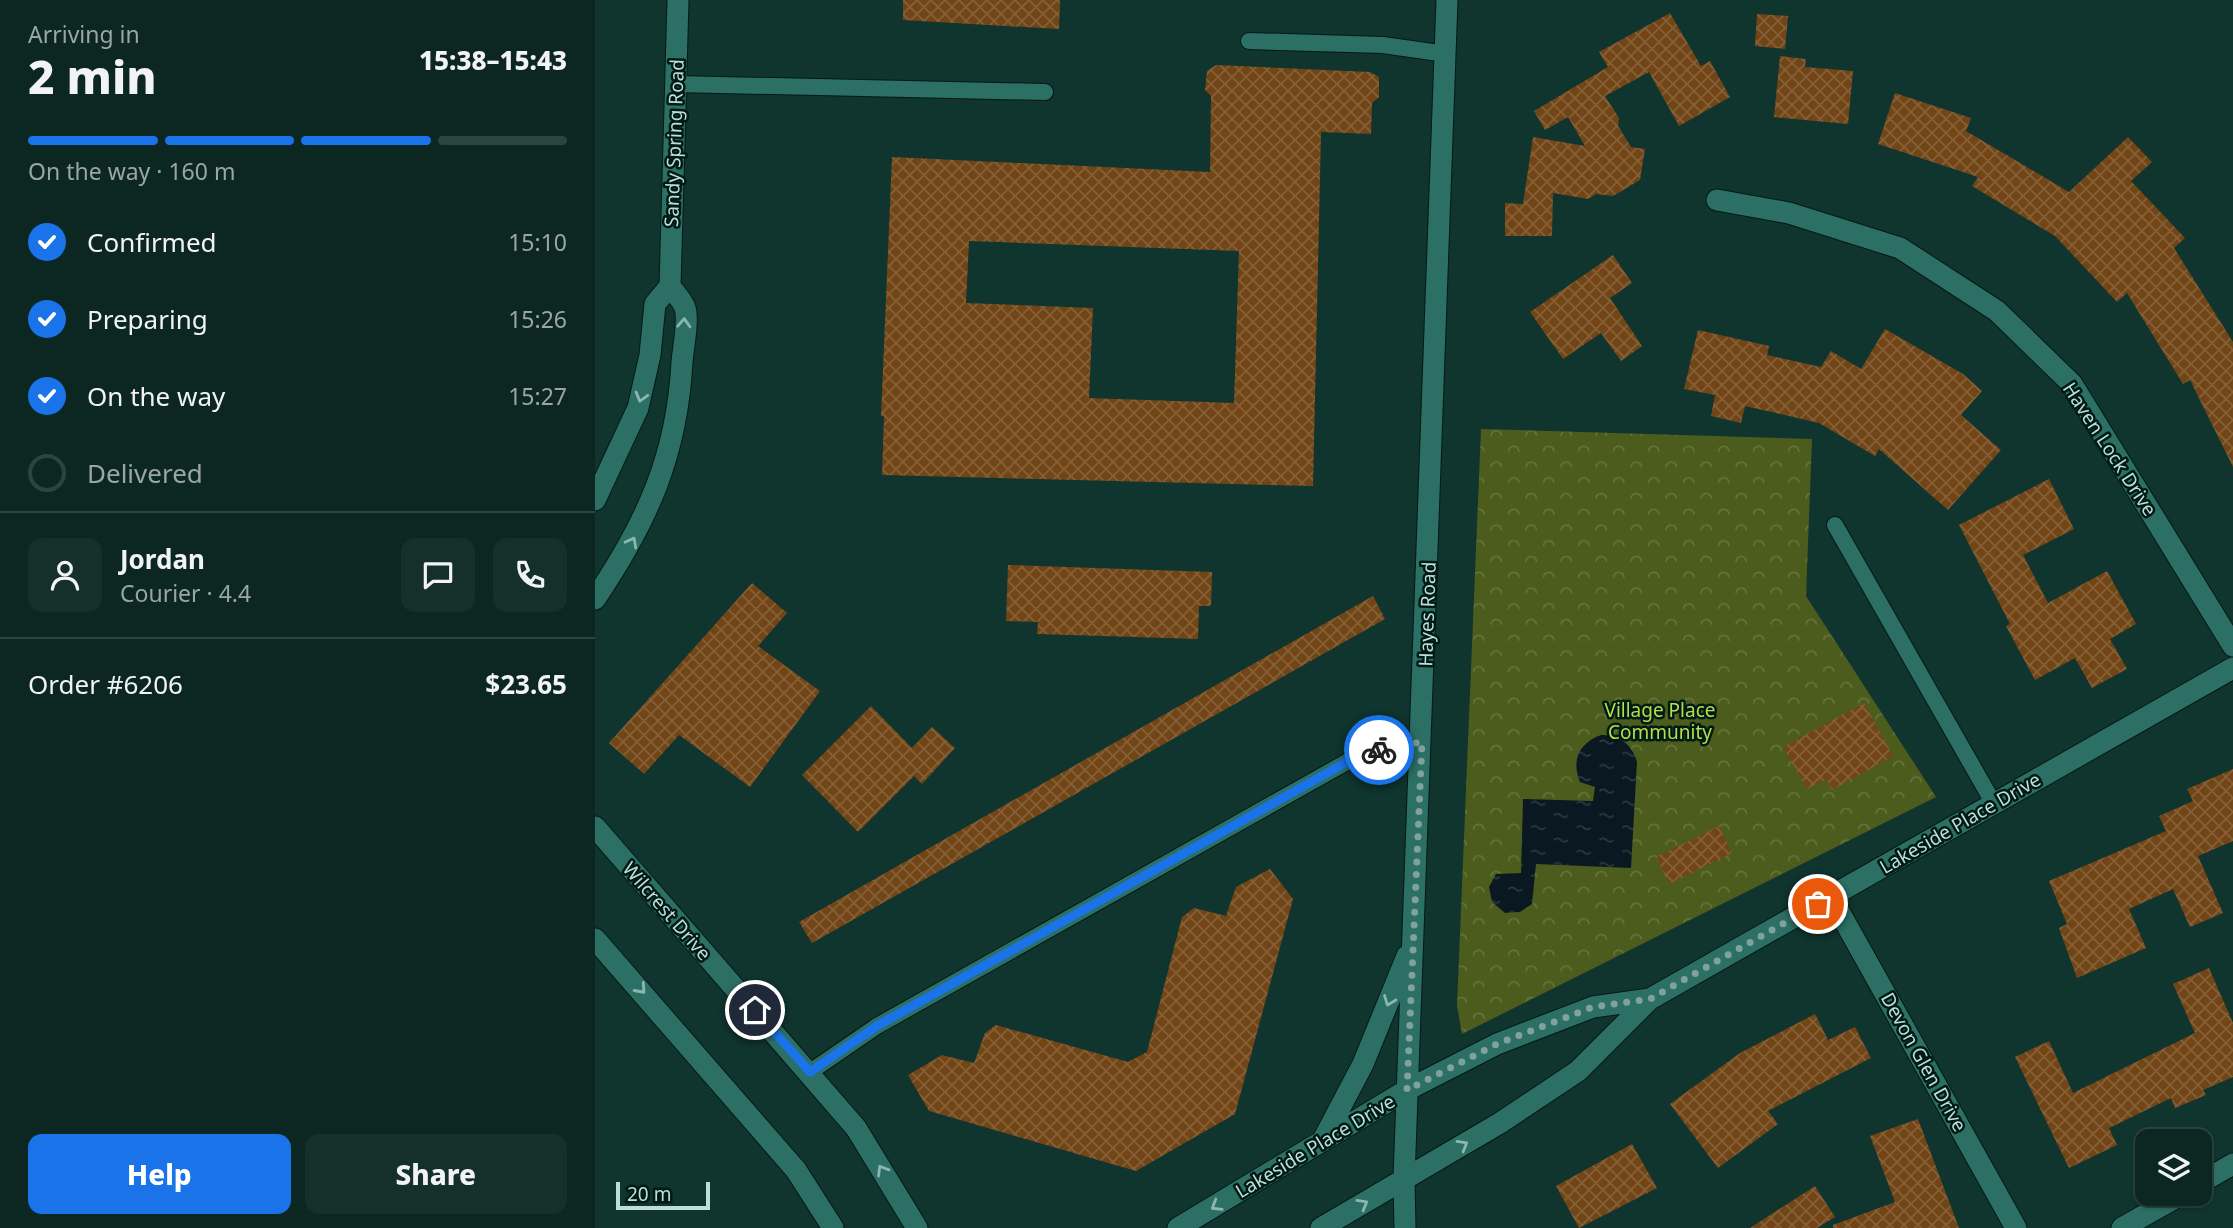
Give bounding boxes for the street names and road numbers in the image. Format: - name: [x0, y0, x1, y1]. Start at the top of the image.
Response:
- street label: Sandy Spring Road: [658, 59, 690, 227]
- street label: Haven Lock Drive: [2057, 377, 2163, 521]
- street label: Hayes Road: [1412, 561, 1442, 667]
- street label: Lakeside Place Drive: [1875, 766, 2045, 880]
- street label: Wilcrest Drive: [617, 856, 717, 966]
- street label: Devon Glen Drive: [1875, 988, 1973, 1136]
- street label: Lakeside Place Drive: [1230, 1088, 1400, 1204]

